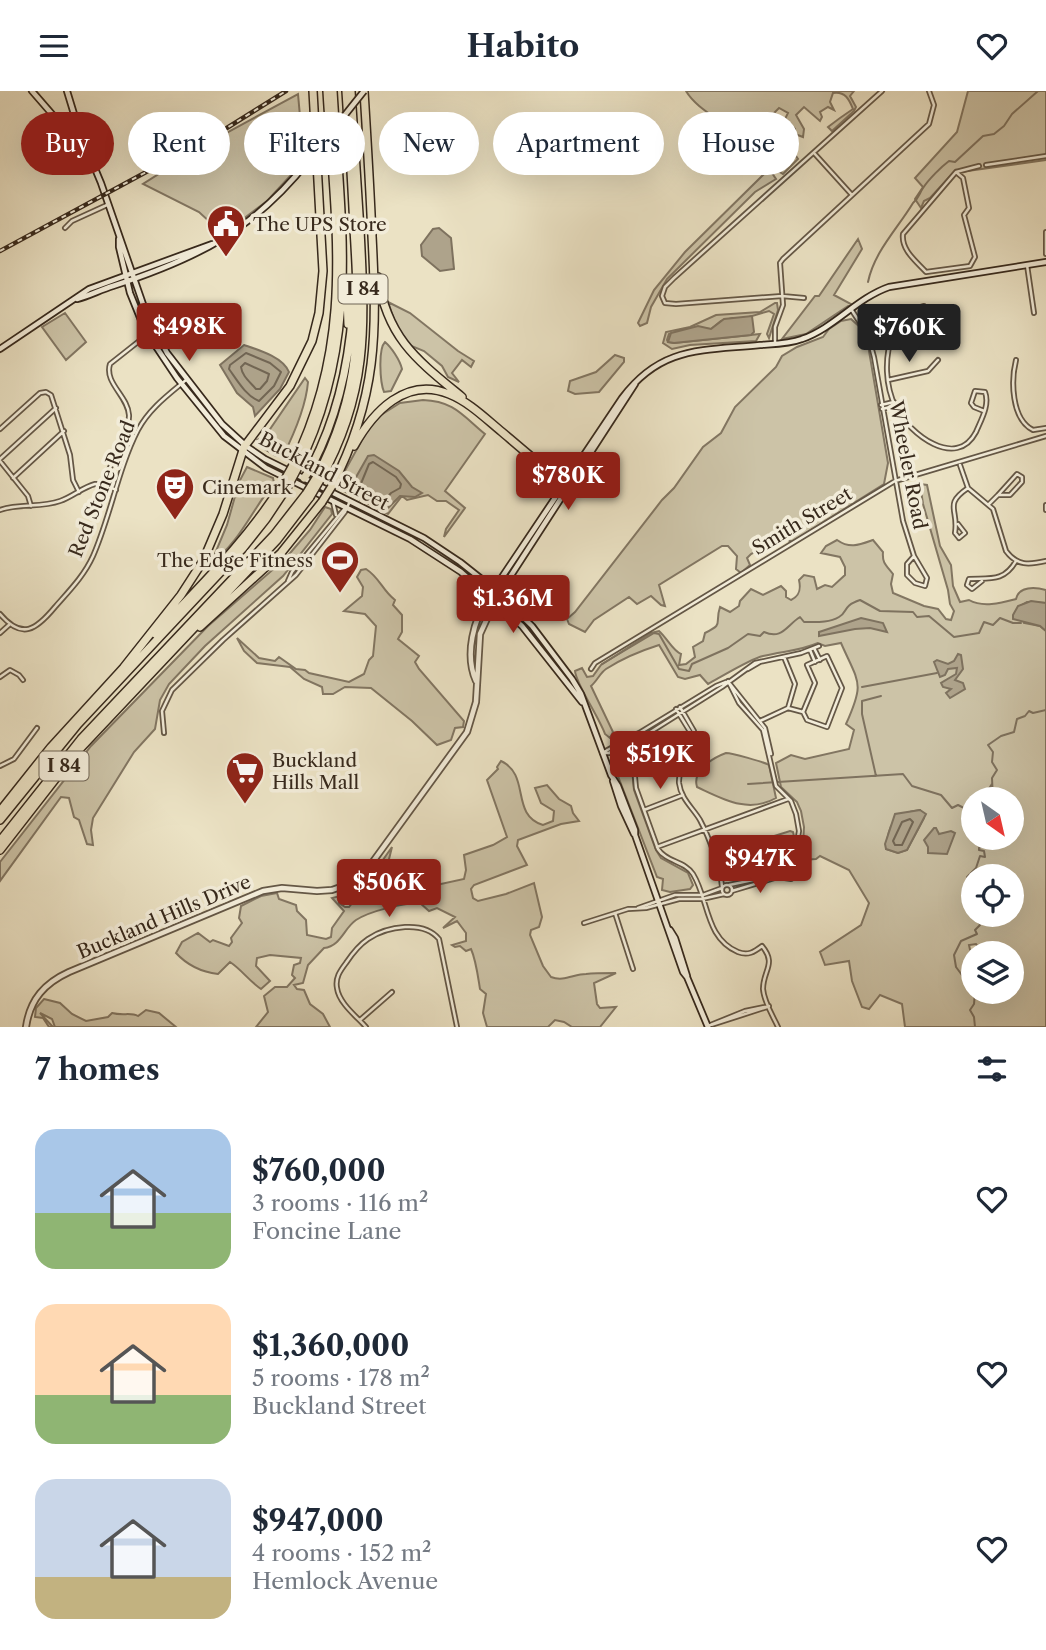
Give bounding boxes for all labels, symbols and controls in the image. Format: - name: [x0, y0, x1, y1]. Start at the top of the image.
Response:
- text: Habito: [467, 26, 579, 65]
- icon: menu: [35, 27, 73, 65]
- icon: heart: [973, 27, 1011, 65]
- chip: Buy: [21, 112, 114, 175]
- chip: Rent: [128, 112, 230, 175]
- chip: Filters: [244, 112, 365, 175]
- chip: New: [379, 112, 479, 175]
- chip: Apartment: [493, 112, 664, 175]
- chip: House: [678, 112, 799, 175]
- public building icon: The UPS Store: [205, 203, 247, 258]
- place label: The UPS Store: [253, 213, 387, 236]
- road number: I 84: [338, 274, 388, 303]
- pin: $498K: [140, 303, 238, 363]
- pin: $760K: [860, 305, 958, 364]
- text: $498K: [153, 312, 225, 340]
- text: $760K: [873, 313, 945, 341]
- street label: Wheeler Road: [884, 398, 932, 532]
- street label: Red Stone Road: [64, 417, 140, 561]
- street label: Buckland Street: [255, 427, 393, 515]
- pin: $780K: [519, 453, 617, 512]
- text: $780K: [532, 461, 604, 489]
- theatre icon: Cinemark: [154, 466, 196, 521]
- place label: Cinemark: [202, 476, 293, 499]
- street label: Smith Street: [748, 482, 856, 560]
- sports icon: The Edge Fitness: [319, 539, 361, 594]
- place label: The Edge Fitness: [157, 549, 313, 572]
- pin: $1.36M: [456, 575, 570, 635]
- text: $1.36M: [473, 584, 553, 612]
- pin: $519K: [611, 731, 709, 791]
- text: $519K: [626, 740, 694, 768]
- place label: Buckland Hills Mall: [272, 749, 359, 794]
- supermarket icon: Buckland Hills Mall: [224, 750, 266, 805]
- road number: I 84: [40, 751, 88, 781]
- north arrow: [961, 787, 1024, 851]
- map controls: [961, 787, 1024, 1004]
- pin: $947K: [711, 835, 809, 895]
- text: $947K: [725, 844, 795, 872]
- pin: $506K: [340, 859, 438, 919]
- button: locate: [961, 864, 1024, 927]
- text: $506K: [353, 868, 425, 896]
- street label: Buckland Hills Drive: [74, 870, 254, 964]
- button: layers: [961, 941, 1024, 1004]
- icon: filters: [973, 1050, 1011, 1088]
- text: 7 homes: [35, 1051, 160, 1088]
- text: $760,000: [252, 1152, 386, 1189]
- icon: home: [91, 1157, 175, 1241]
- icon: heart: [973, 1180, 1011, 1218]
- text: 3 rooms · 116 m²: [252, 1189, 428, 1217]
- text: Foncine Lane: [252, 1217, 401, 1245]
- text: $1,360,000: [252, 1327, 409, 1364]
- icon: home: [91, 1332, 175, 1416]
- icon: heart: [973, 1355, 1011, 1393]
- text: 5 rooms · 178 m²: [252, 1364, 430, 1392]
- text: Buckland Street: [252, 1392, 426, 1420]
- text: $947,000: [252, 1502, 384, 1539]
- icon: home: [91, 1507, 175, 1591]
- icon: heart: [973, 1530, 1011, 1568]
- text: 4 rooms · 152 m²: [252, 1539, 432, 1567]
- text: Hemlock Avenue: [252, 1567, 438, 1595]

